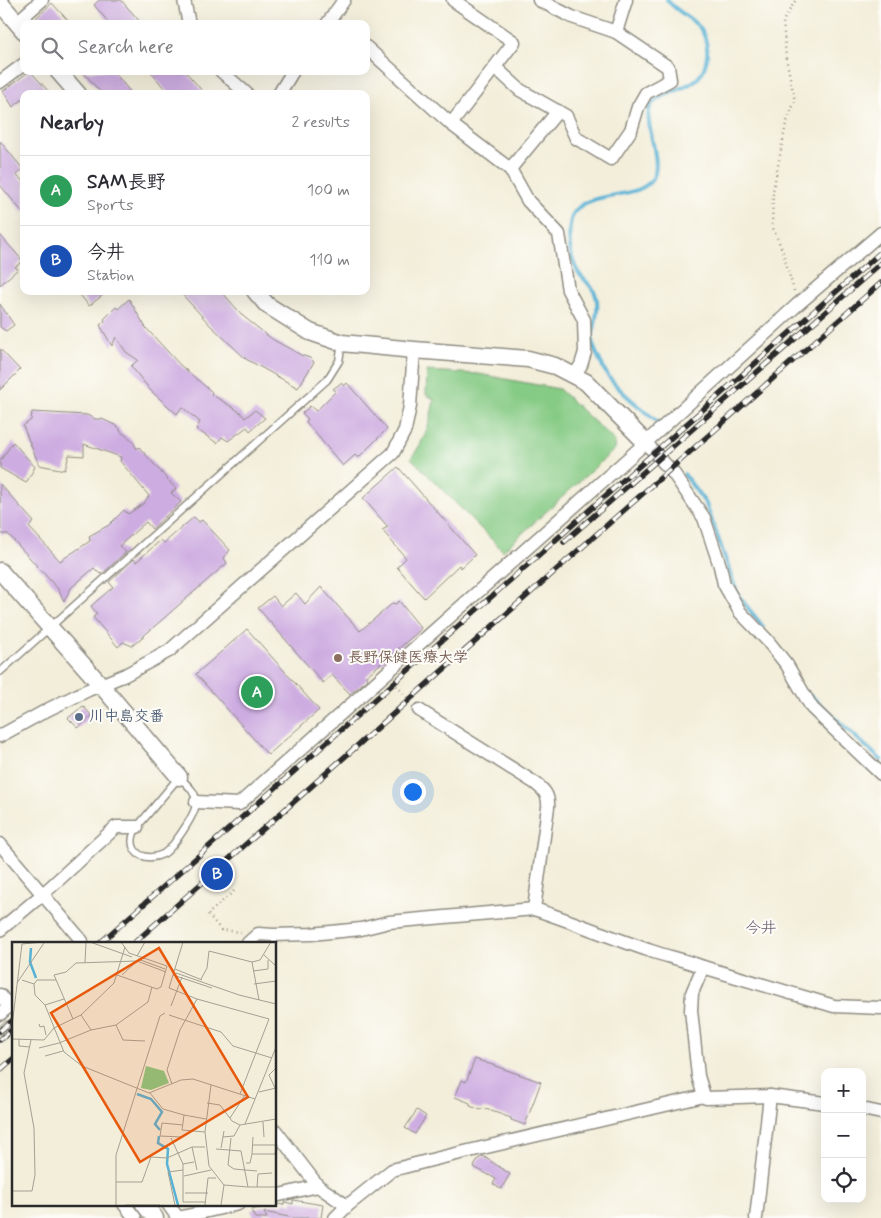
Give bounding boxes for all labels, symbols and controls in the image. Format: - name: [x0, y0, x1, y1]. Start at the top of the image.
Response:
- search box: [20, 20, 370, 75]
- icon: search: [38, 34, 66, 62]
- text: Search here: [78, 35, 174, 60]
- text: Nearby: [40, 109, 104, 137]
- text: 2 results: [292, 112, 350, 133]
- text: SAM長野: [87, 170, 166, 195]
- text: A: [51, 180, 61, 201]
- text: 100 m: [307, 180, 350, 201]
- text: Sports: [87, 195, 133, 216]
- text: 今井: [87, 240, 125, 265]
- text: B: [51, 250, 61, 271]
- text: 110 m: [309, 250, 350, 271]
- text: Station: [87, 265, 134, 286]
- place label: 長野保健医療大学: [348, 648, 468, 668]
- marker: 長野保健医療大学: [332, 652, 344, 664]
- pin: A: [241, 673, 273, 711]
- place label: 川中島交番: [89, 707, 164, 727]
- marker: 川中島交番: [73, 711, 85, 723]
- your location: [400, 779, 426, 805]
- pin: B: [201, 855, 233, 893]
- district label: 今井: [745, 918, 777, 939]
- inset map: [12, 942, 276, 1206]
- map controls: [821, 1068, 866, 1203]
- button: +: [821, 1068, 866, 1113]
- button: −: [821, 1113, 866, 1158]
- button: locate: [821, 1158, 866, 1203]

